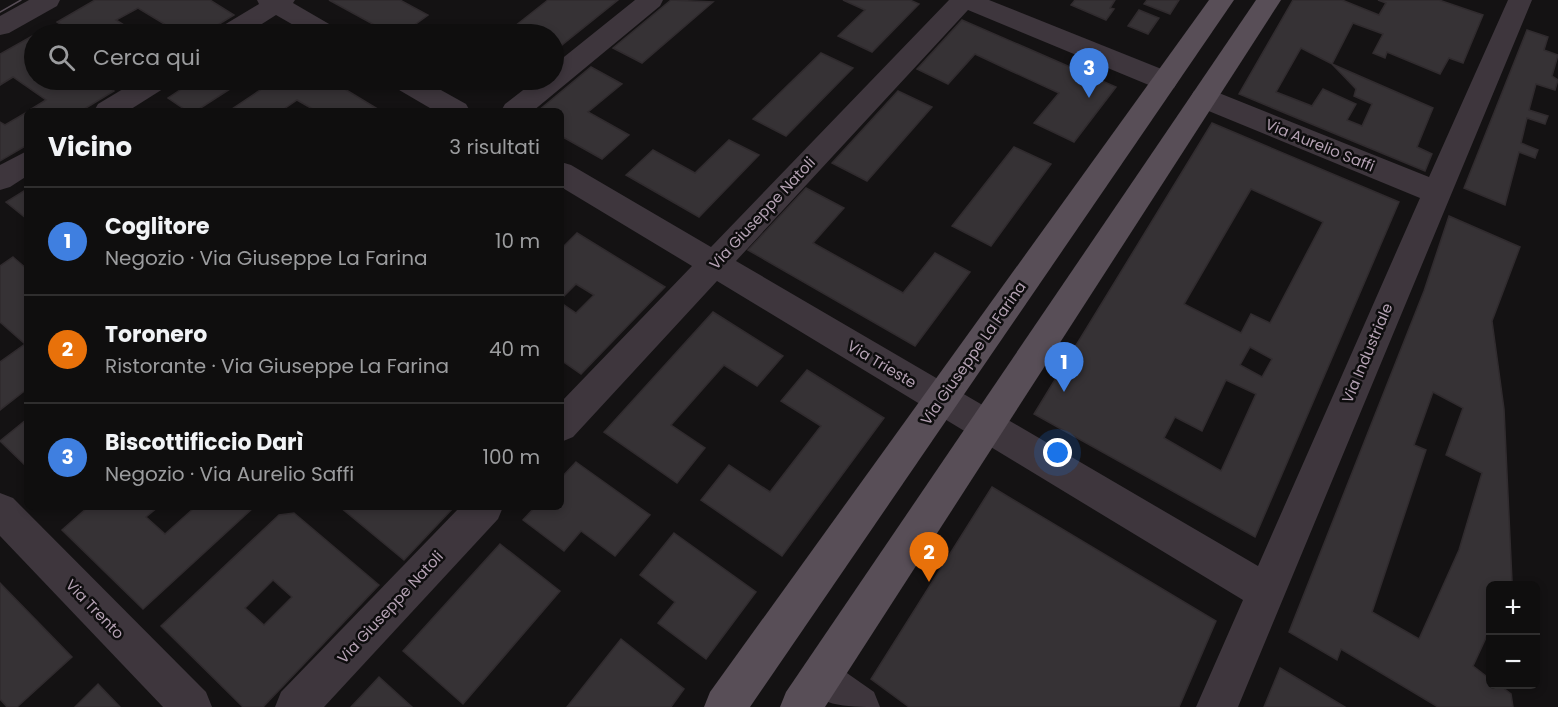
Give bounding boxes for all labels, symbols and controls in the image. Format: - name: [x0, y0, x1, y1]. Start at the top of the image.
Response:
- search box: [24, 24, 564, 90]
- icon: search: [45, 41, 78, 74]
- text: Cerca qui: [93, 42, 200, 73]
- pin: 3: [1070, 48, 1108, 98]
- street label: Via Aurelio Saffi: [1262, 114, 1378, 176]
- text: Vicino: [48, 129, 132, 165]
- text: 3 risultati: [449, 133, 540, 161]
- street label: Via Giuseppe Natoli: [704, 152, 820, 274]
- text: Coglitore: [105, 211, 210, 242]
- text: 1: [64, 227, 71, 255]
- text: 10 m: [495, 227, 540, 255]
- text: Negozio · Via Giuseppe La Farina: [105, 244, 428, 272]
- street label: Via Giuseppe La Farina: [915, 277, 1031, 429]
- street label: Via Industriale: [1336, 300, 1398, 406]
- text: Toronero: [105, 319, 207, 350]
- text: 2: [62, 335, 73, 363]
- text: 40 m: [489, 335, 540, 363]
- street label: Via Trieste: [843, 335, 921, 393]
- pin: 1: [1044, 342, 1084, 392]
- text: Ristorante · Via Giuseppe La Farina: [105, 352, 449, 380]
- text: Biscottificcio Darì: [105, 427, 304, 458]
- your location: [1043, 438, 1072, 467]
- text: 3: [61, 443, 74, 471]
- text: 100 m: [483, 443, 540, 471]
- text: Negozio · Via Aurelio Saffi: [105, 460, 354, 488]
- pin: 2: [910, 532, 948, 582]
- street label: Via Giuseppe Natoli: [332, 546, 448, 668]
- street label: Via Trento: [61, 574, 129, 644]
- map controls: [1486, 581, 1540, 689]
- button: +: [1486, 581, 1540, 635]
- button: −: [1486, 635, 1540, 689]

